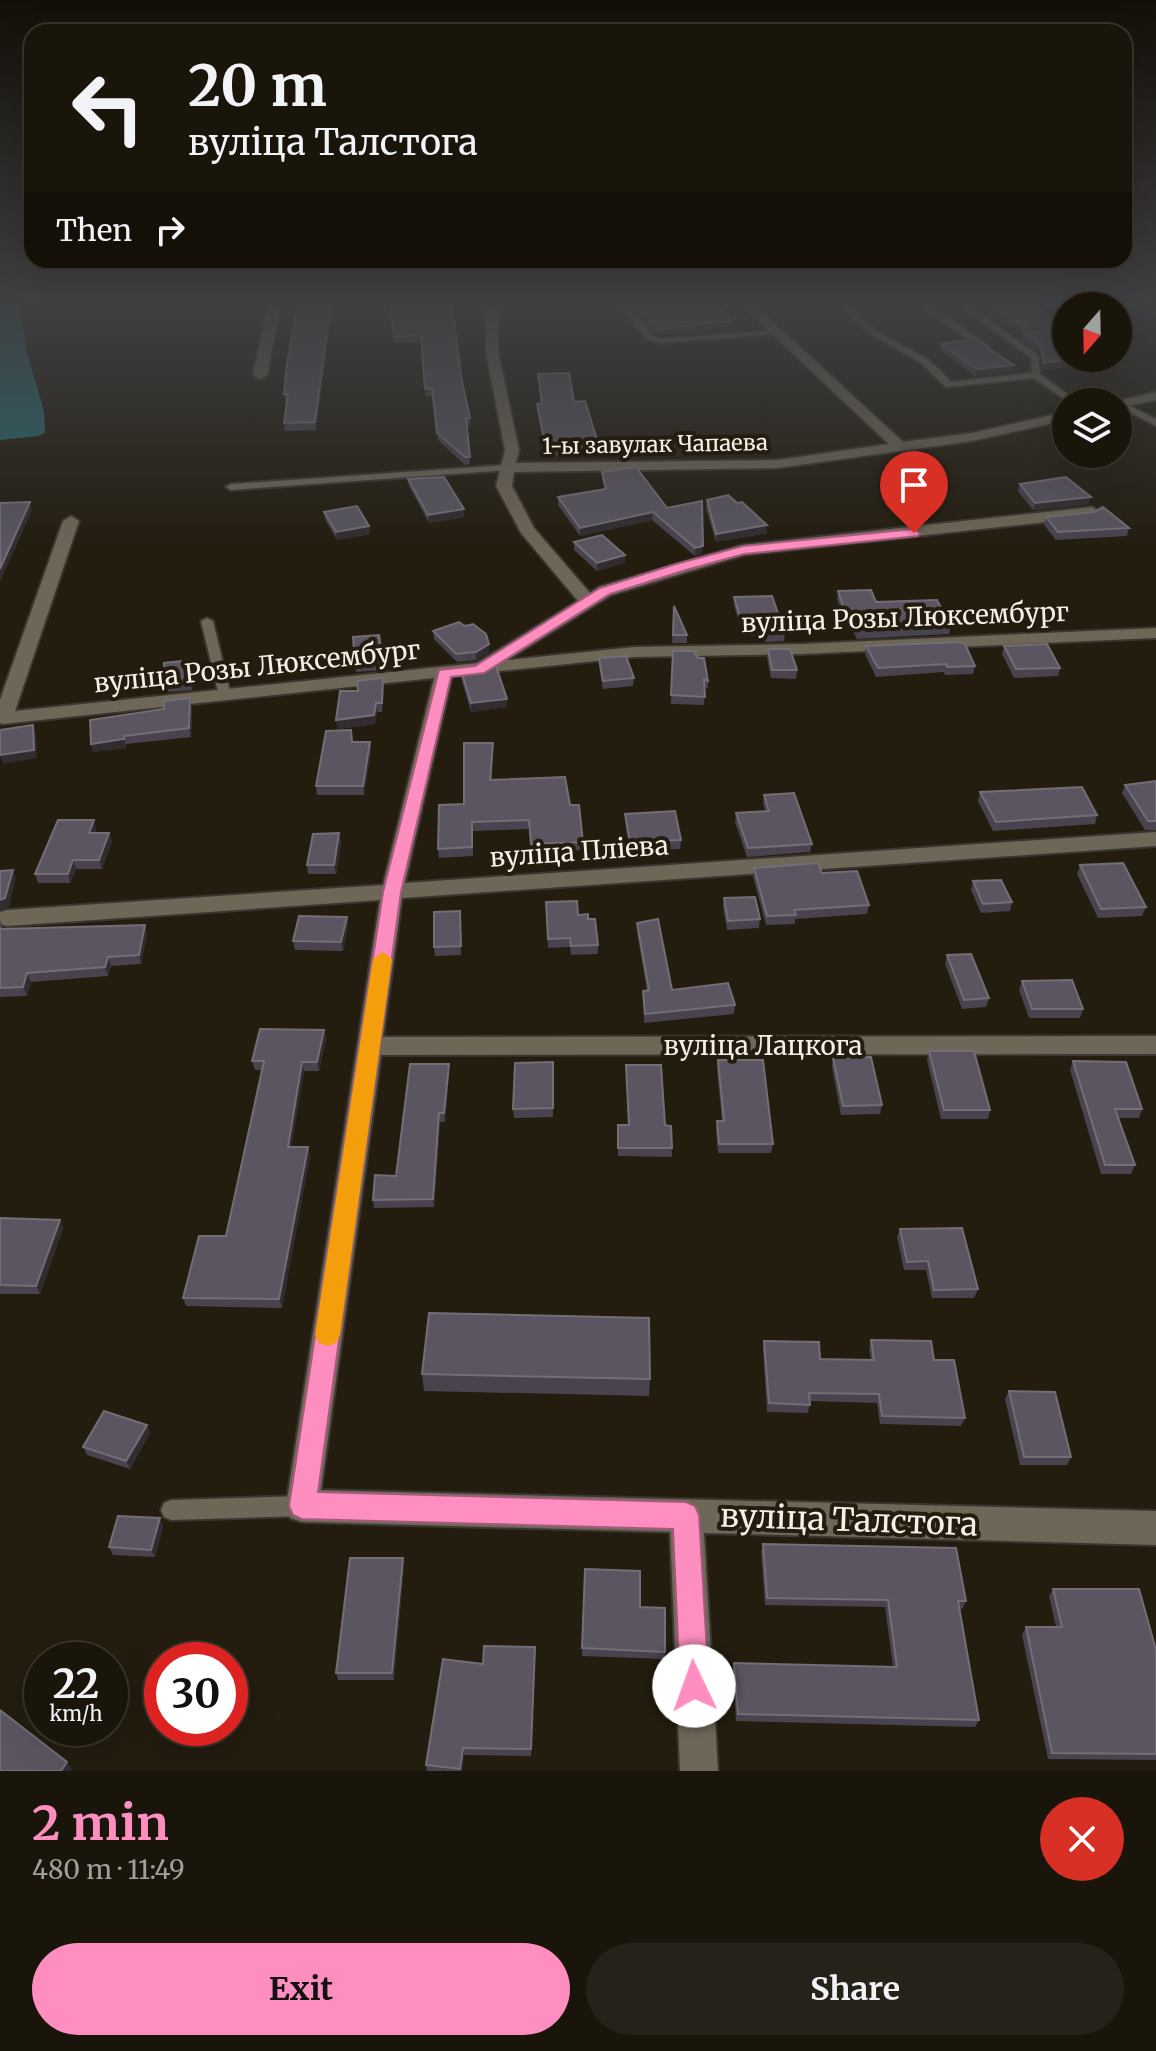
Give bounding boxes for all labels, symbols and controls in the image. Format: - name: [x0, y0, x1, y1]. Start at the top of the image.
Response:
- text: 20 m: [188, 51, 327, 121]
- icon: left: [56, 56, 160, 160]
- text: вуліца Талстога: [188, 120, 478, 165]
- icon: right: [148, 208, 192, 252]
- text: Then: [56, 211, 132, 249]
- north arrow: [1052, 292, 1132, 372]
- map controls: [1052, 292, 1132, 468]
- button: layers: [1052, 388, 1132, 468]
- street label: 1-ы завулак Чапаева: [542, 428, 768, 460]
- pin: [880, 451, 948, 533]
- icon: arrive: [892, 463, 936, 507]
- street label: вуліца Розы Люксембург: [740, 595, 1070, 639]
- street label: вуліца Розы Люксембург: [92, 632, 422, 700]
- street label: вуліца Пліева: [488, 828, 670, 874]
- street label: вуліца Лацкога: [664, 1029, 863, 1062]
- street label: вуліца Талстога: [720, 1496, 978, 1544]
- speed limit sign: 30: [144, 1642, 248, 1746]
- position arrow: [652, 1644, 736, 1728]
- text: 22: [53, 1659, 99, 1709]
- text: km/h: [50, 1701, 102, 1726]
- text: 2 min: [32, 1793, 169, 1853]
- button: close: [1040, 1797, 1124, 1881]
- text: 480 m · 11:49: [32, 1853, 185, 1886]
- button: Exit: [32, 1943, 570, 2035]
- button: Share: [586, 1943, 1124, 2035]

